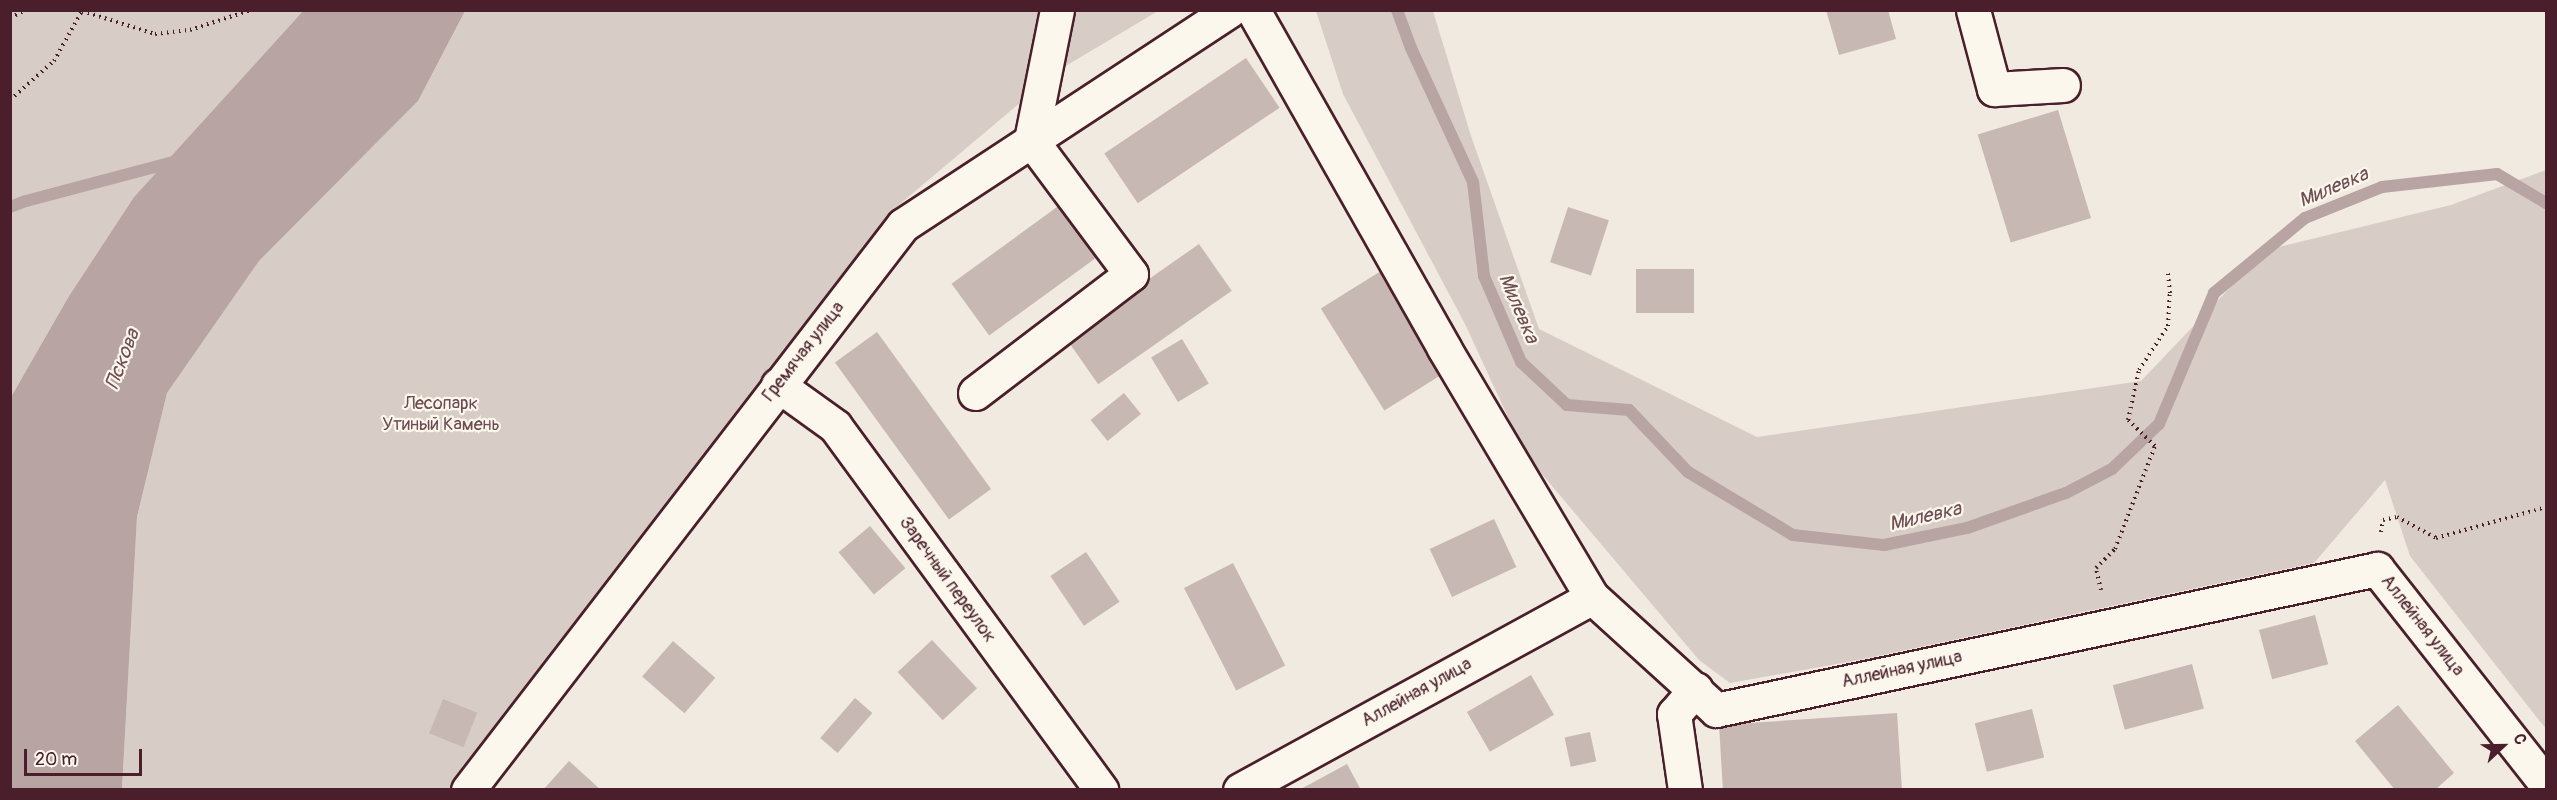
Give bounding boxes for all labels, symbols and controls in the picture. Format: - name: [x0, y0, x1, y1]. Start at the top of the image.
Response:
- water label: Милевка: [2295, 162, 2371, 212]
- water label: Милевка: [1494, 270, 1544, 346]
- street label: Гремячая улица: [758, 298, 850, 406]
- water label: Пскова: [100, 326, 144, 392]
- park label: Лесопарк Утиный Камень: [382, 394, 500, 436]
- water label: Милевка: [1887, 496, 1963, 536]
- street label: Заречный переулок: [894, 513, 1000, 647]
- street label: Аллейная улица: [2376, 571, 2468, 681]
- street label: Аллейная улица: [1840, 647, 1964, 693]
- street label: Аллейная улица: [1358, 654, 1476, 732]
- north arrow: [2473, 716, 2533, 776]
- text: С: [2509, 731, 2531, 748]
- scale bar: [27, 737, 146, 775]
- text: 20 m: [35, 748, 77, 771]

